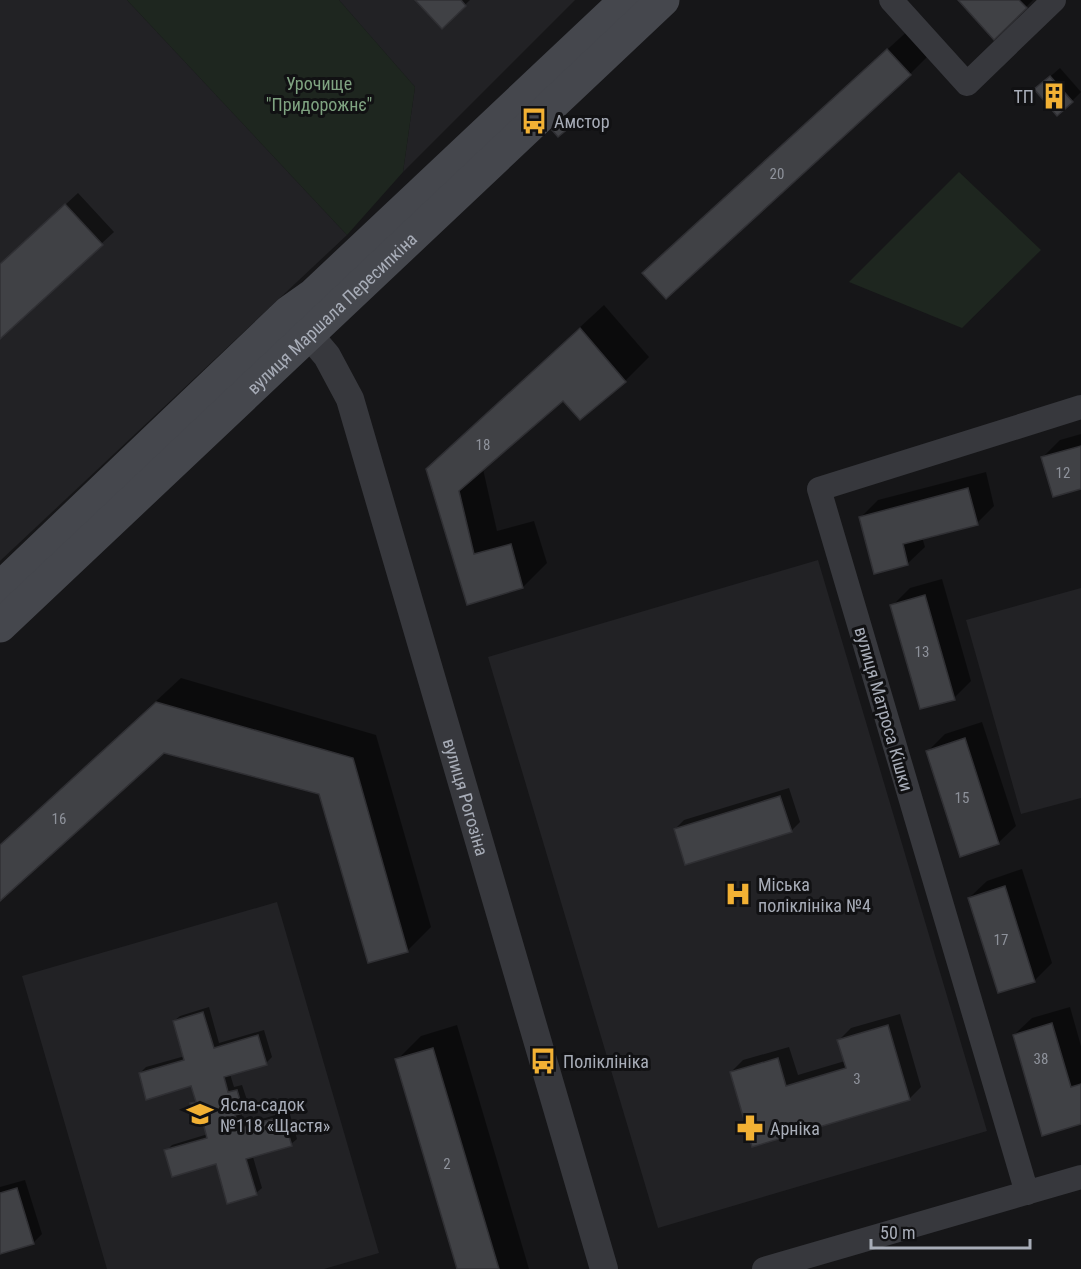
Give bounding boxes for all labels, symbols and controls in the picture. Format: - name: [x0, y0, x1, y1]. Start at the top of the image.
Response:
- park label: Урочище "Придорожнє": [266, 73, 372, 115]
- building icon: ТП: [1039, 81, 1069, 111]
- place label: ТП: [1013, 86, 1034, 107]
- bus stop icon: Амстор: [519, 106, 549, 136]
- place label: Амстор: [554, 111, 610, 132]
- house number: 20: [770, 165, 784, 183]
- street label: вулиця Маршала Пересипкіна: [242, 228, 421, 398]
- house number: 18: [476, 436, 490, 454]
- house number: 12: [1056, 464, 1070, 482]
- street label: вулиця Матроса Кішки: [850, 624, 918, 794]
- house number: 13: [915, 643, 929, 661]
- street label: вулиця Рогозіна: [439, 736, 493, 858]
- house number: 15: [955, 789, 969, 807]
- house number: 16: [52, 810, 66, 828]
- place label: Міська поліклініка №4: [758, 874, 871, 916]
- hospital icon: Міська поліклініка №4: [723, 879, 753, 909]
- house number: 17: [994, 931, 1008, 949]
- bus stop icon: Поліклініка: [528, 1046, 558, 1076]
- house number: 38: [1034, 1050, 1048, 1068]
- place label: Поліклініка: [563, 1051, 649, 1072]
- house number: 3: [853, 1070, 861, 1088]
- place label: Ясла-садок №118 «Щастя»: [220, 1094, 330, 1136]
- school or university icon: Ясла-садок №118 «Щастя»: [185, 1099, 215, 1129]
- pharmacy icon: Арніка: [735, 1113, 765, 1143]
- place label: Арніка: [770, 1118, 820, 1139]
- house number: 2: [443, 1155, 451, 1173]
- scale bar: [871, 1212, 1030, 1250]
- text: 50 m: [880, 1222, 915, 1243]

